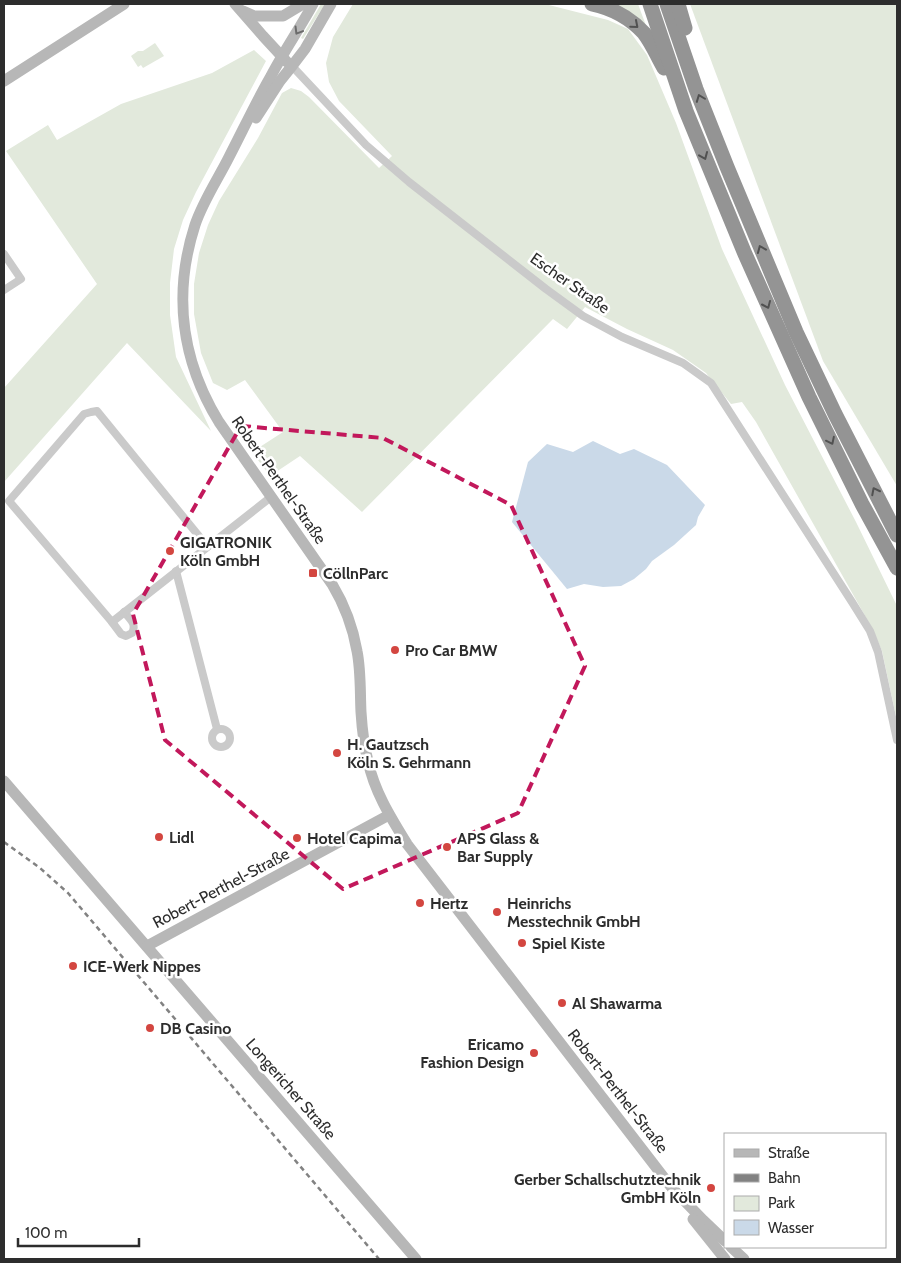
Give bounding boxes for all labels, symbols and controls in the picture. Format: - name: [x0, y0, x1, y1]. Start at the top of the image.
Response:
- one-way arrow: [629, 19, 638, 28]
- one-way arrow: [295, 25, 305, 34]
- one-way arrow: [696, 94, 706, 103]
- one-way arrow: [698, 151, 709, 160]
- one-way arrow: [756, 245, 767, 254]
- street label: Escher Straße: [527, 249, 613, 317]
- one-way arrow: [761, 300, 772, 309]
- street label: Robert-Perthel-Straße: [228, 412, 330, 548]
- one-way arrow: [825, 436, 835, 445]
- one-way arrow: [871, 488, 881, 497]
- place label: GIGATRONIK Köln GmbH: [180, 533, 272, 570]
- marker: GIGATRONIK Köln GmbH: [164, 545, 176, 557]
- place label: CöllnParc: [323, 564, 388, 583]
- marker: CöllnParc: [307, 567, 319, 579]
- place label: Pro Car BMW: [405, 641, 498, 660]
- marker: Pro Car BMW: [389, 644, 401, 656]
- place label: H. Gautzsch Köln S. Gehrmann: [347, 735, 471, 772]
- marker: H. Gautzsch Köln S. Gehrmann: [331, 747, 343, 759]
- place label: Lidl: [169, 828, 194, 847]
- place label: Hotel Capima: [307, 829, 402, 848]
- place label: APS Glass & Bar Supply: [457, 829, 539, 866]
- marker: Lidl: [153, 831, 165, 843]
- marker: Hotel Capima: [291, 832, 303, 844]
- marker: APS Glass & Bar Supply: [441, 841, 453, 853]
- street label: Robert-Perthel-Straße: [150, 844, 292, 932]
- place label: Hertz: [430, 894, 468, 913]
- place label: Heinrichs Messtechnik GmbH: [507, 894, 641, 931]
- marker: Hertz: [414, 897, 426, 909]
- marker: Heinrichs Messtechnik GmbH: [491, 906, 503, 918]
- place label: Spiel Kiste: [532, 934, 605, 953]
- marker: Spiel Kiste: [516, 937, 528, 949]
- place label: ICE-Werk Nippes: [83, 957, 201, 976]
- marker: ICE-Werk Nippes: [67, 960, 79, 972]
- place label: Al Shawarma: [572, 994, 662, 1013]
- marker: Al Shawarma: [556, 997, 568, 1009]
- place label: DB Casino: [160, 1019, 231, 1038]
- marker: DB Casino: [144, 1022, 156, 1034]
- street label: Robert-Perthel-Straße: [564, 1025, 672, 1157]
- street label: Longericher Straße: [242, 1035, 340, 1143]
- place label: Ericamo Fashion Design: [420, 1035, 524, 1072]
- marker: Ericamo Fashion Design: [528, 1047, 540, 1059]
- legend: [724, 1133, 886, 1248]
- text: Straße: [768, 1144, 810, 1162]
- text: Bahn: [768, 1169, 801, 1187]
- place label: Gerber Schallschutztechnik GmbH Köln: [514, 1170, 701, 1207]
- marker: Gerber Schallschutztechnik GmbH Köln: [705, 1182, 717, 1194]
- text: Park: [768, 1194, 795, 1212]
- scale bar: [18, 1216, 139, 1248]
- text: Wasser: [768, 1219, 814, 1237]
- text: 100 m: [25, 1224, 67, 1242]

